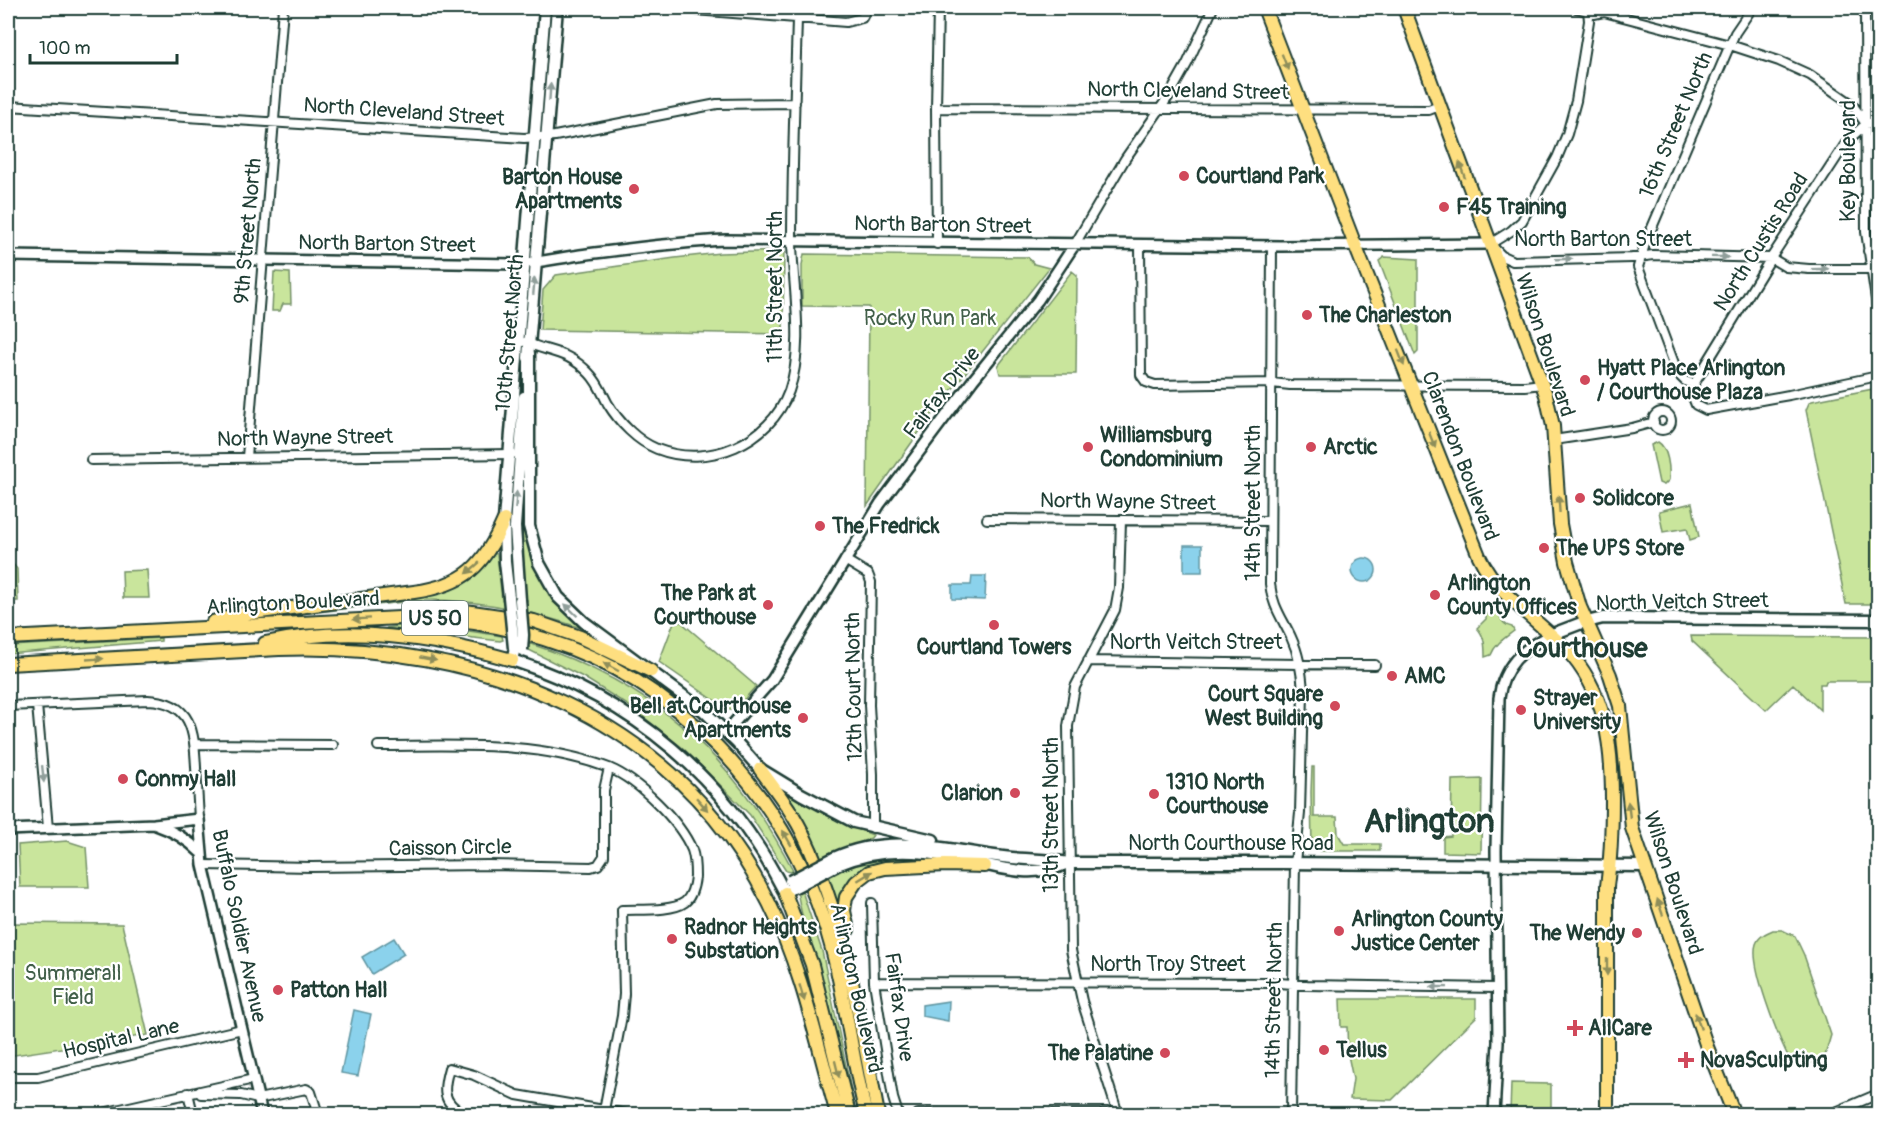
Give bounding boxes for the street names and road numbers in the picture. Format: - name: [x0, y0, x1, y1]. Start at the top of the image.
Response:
- street label: 16th Street North: [1633, 48, 1719, 202]
- street label: North Cleveland Street: [1087, 76, 1290, 106]
- street label: North Cleveland Street: [302, 91, 506, 133]
- street label: Key Boulevard: [1835, 100, 1862, 222]
- street label: 9th Street North: [228, 157, 268, 305]
- street label: North Custis Road: [1708, 168, 1814, 316]
- street label: North Barton Street: [854, 210, 1033, 240]
- street label: 11th Street North: [762, 211, 789, 363]
- street label: North Barton Street: [1514, 226, 1692, 253]
- street label: North Barton Street: [298, 229, 477, 259]
- street label: 10th Street North: [490, 253, 530, 413]
- street label: Wilson Boulevard: [1509, 270, 1581, 420]
- street label: Fairfax Drive: [898, 341, 987, 445]
- street label: Clarendon Boulevard: [1415, 367, 1505, 545]
- street label: North Wayne Street: [217, 423, 394, 453]
- street label: 14th Street North: [1240, 425, 1267, 581]
- street label: North Wayne Street: [1040, 487, 1217, 517]
- street label: Arlington Boulevard: [206, 585, 380, 621]
- street label: North Veitch Street: [1595, 587, 1769, 617]
- road number: US 50: [402, 601, 468, 635]
- street label: 12th Court North: [839, 612, 869, 762]
- street label: North Veitch Street: [1110, 629, 1283, 656]
- street label: 13th Street North: [1038, 737, 1065, 893]
- street label: Wilson Boulevard: [1637, 808, 1709, 958]
- street label: Buffalo Soldier Avenue: [205, 827, 273, 1025]
- street label: North Courthouse Road: [1128, 830, 1334, 857]
- street label: Caisson Circle: [388, 833, 512, 863]
- street label: Arlington Boulevard: [823, 900, 889, 1076]
- street label: 14th Street North: [1259, 922, 1289, 1078]
- street label: Fairfax Drive: [878, 951, 920, 1064]
- street label: North Troy Street: [1090, 951, 1246, 978]
- street label: Hospital Lane: [60, 1012, 182, 1065]

